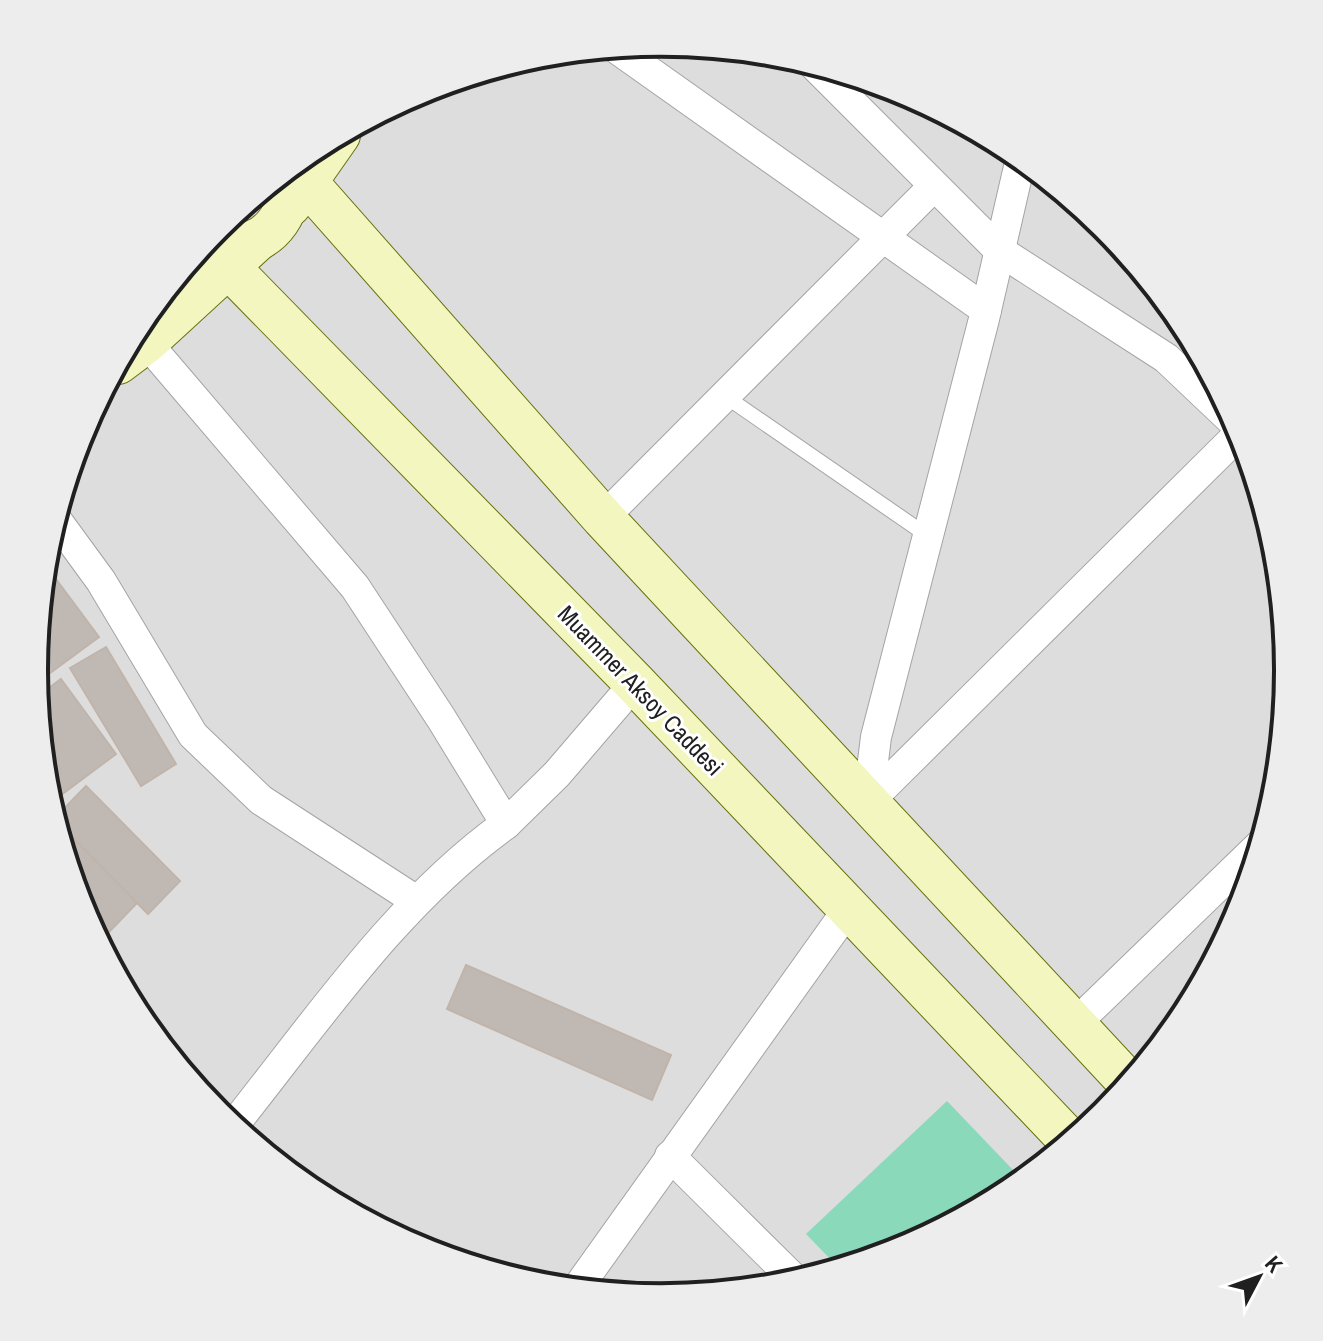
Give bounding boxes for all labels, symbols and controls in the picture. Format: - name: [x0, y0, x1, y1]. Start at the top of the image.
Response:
- street label: Muammer Aksoy Caddesi: [551, 598, 731, 782]
- north arrow: [1219, 1237, 1299, 1317]
- text: K: [1258, 1249, 1290, 1279]

